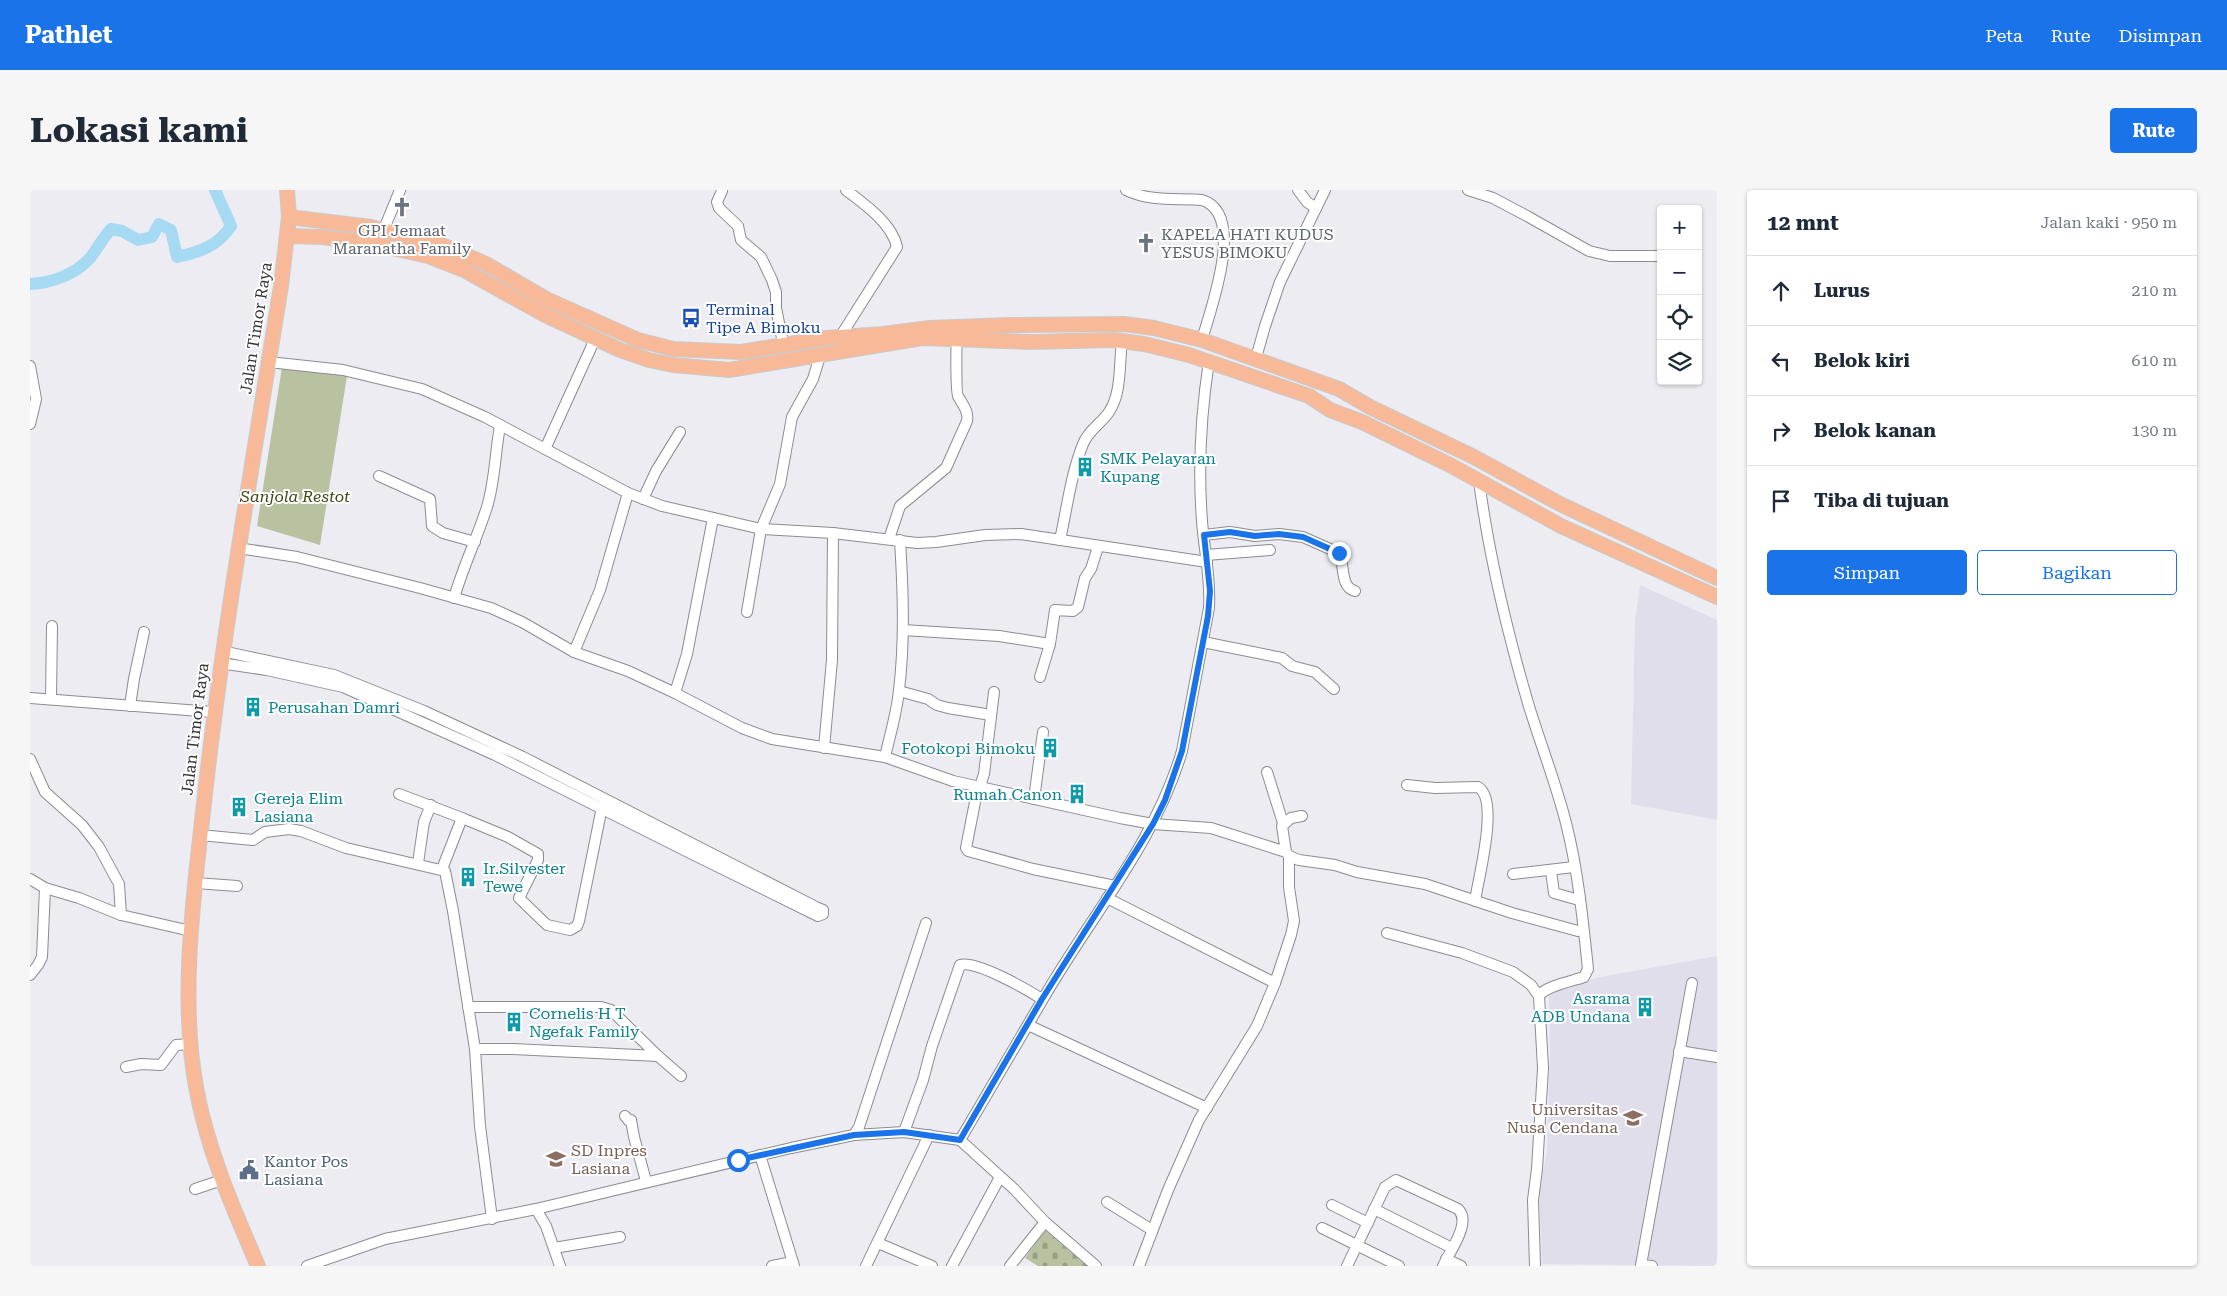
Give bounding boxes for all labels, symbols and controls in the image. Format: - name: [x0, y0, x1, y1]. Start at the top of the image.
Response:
- text: Pathlet: [25, 21, 112, 49]
- text: Peta: [1985, 25, 2023, 46]
- text: Rute: [2051, 25, 2091, 46]
- text: Disimpan: [2119, 25, 2202, 46]
- button: Rute: [2110, 108, 2197, 153]
- text: Lokasi kami: [30, 110, 248, 151]
- church icon: GPI Jemaat Maranatha Family: [391, 196, 413, 218]
- map controls: [1657, 205, 1702, 385]
- button: +: [1657, 205, 1702, 250]
- text: 12 mnt: [1767, 211, 1839, 235]
- text: Jalan kaki · 950 m: [2041, 213, 2177, 232]
- place label: GPI Jemaat Maranatha Family: [333, 221, 472, 258]
- place label: KAPELA HATI KUDUS YESUS BIMOKU: [1161, 225, 1334, 262]
- church icon: KAPELA HATI KUDUS YESUS BIMOKU: [1135, 232, 1157, 254]
- button: −: [1657, 250, 1702, 295]
- street label: Jalan Timor Raya: [236, 260, 276, 395]
- icon: ahead: [1767, 277, 1795, 305]
- text: Lurus: [1814, 279, 1870, 302]
- text: 210 m: [2131, 281, 2177, 300]
- button: locate: [1657, 295, 1702, 340]
- place label: Terminal Tipe A Bimoku: [706, 300, 821, 337]
- bus stop icon: Terminal Tipe A Bimoku: [680, 307, 702, 329]
- button: layers: [1657, 340, 1702, 385]
- icon: left: [1767, 347, 1795, 375]
- text: Belok kiri: [1814, 349, 1910, 372]
- text: 610 m: [2131, 351, 2177, 370]
- icon: right: [1767, 417, 1795, 445]
- text: Belok kanan: [1814, 419, 1936, 442]
- text: 130 m: [2131, 421, 2177, 440]
- place label: SMK Pelayaran Kupang: [1100, 449, 1216, 486]
- building icon: SMK Pelayaran Kupang: [1074, 456, 1096, 478]
- park label: Sanjola Restot: [239, 487, 350, 506]
- icon: arrive: [1767, 487, 1795, 515]
- text: Tiba di tujuan: [1814, 489, 1949, 512]
- route end: [1328, 542, 1351, 565]
- button: Simpan: [1767, 550, 1967, 595]
- button: Bagikan: [1977, 550, 2177, 595]
- street label: Jalan Timor Raya: [177, 661, 213, 796]
- building icon: Perusahan Damri: [242, 696, 264, 718]
- place label: Perusahan Damri: [268, 698, 400, 717]
- building icon: Fotokopi Bimoku: [1039, 737, 1061, 759]
- place label: Fotokopi Bimoku: [901, 739, 1035, 758]
- building icon: Rumah Canon: [1066, 783, 1088, 805]
- place label: Rumah Canon: [953, 785, 1062, 804]
- place label: Gereja Elim Lasiana: [254, 789, 343, 826]
- building icon: Gereja Elim Lasiana: [228, 796, 250, 818]
- place label: Ir.Silvester Tewe: [483, 859, 566, 896]
- building icon: Ir.Silvester Tewe: [457, 866, 479, 888]
- place label: Asrama ADB Undana: [1531, 989, 1630, 1026]
- building icon: Asrama ADB Undana: [1634, 996, 1656, 1018]
- place label: Cornelis H T Ngefak Family: [529, 1004, 640, 1041]
- building icon: Cornelis H T Ngefak Family: [503, 1011, 525, 1033]
- place label: Universitas Nusa Cendana: [1507, 1100, 1618, 1137]
- school or university icon: Universitas Nusa Cendana: [1622, 1107, 1644, 1129]
- place label: SD Inpres Lasiana: [571, 1141, 647, 1178]
- school or university icon: SD Inpres Lasiana: [545, 1148, 567, 1170]
- route start: [727, 1149, 750, 1172]
- place label: Kantor Pos Lasiana: [264, 1152, 348, 1189]
- public building icon: Kantor Pos Lasiana: [238, 1159, 260, 1181]

